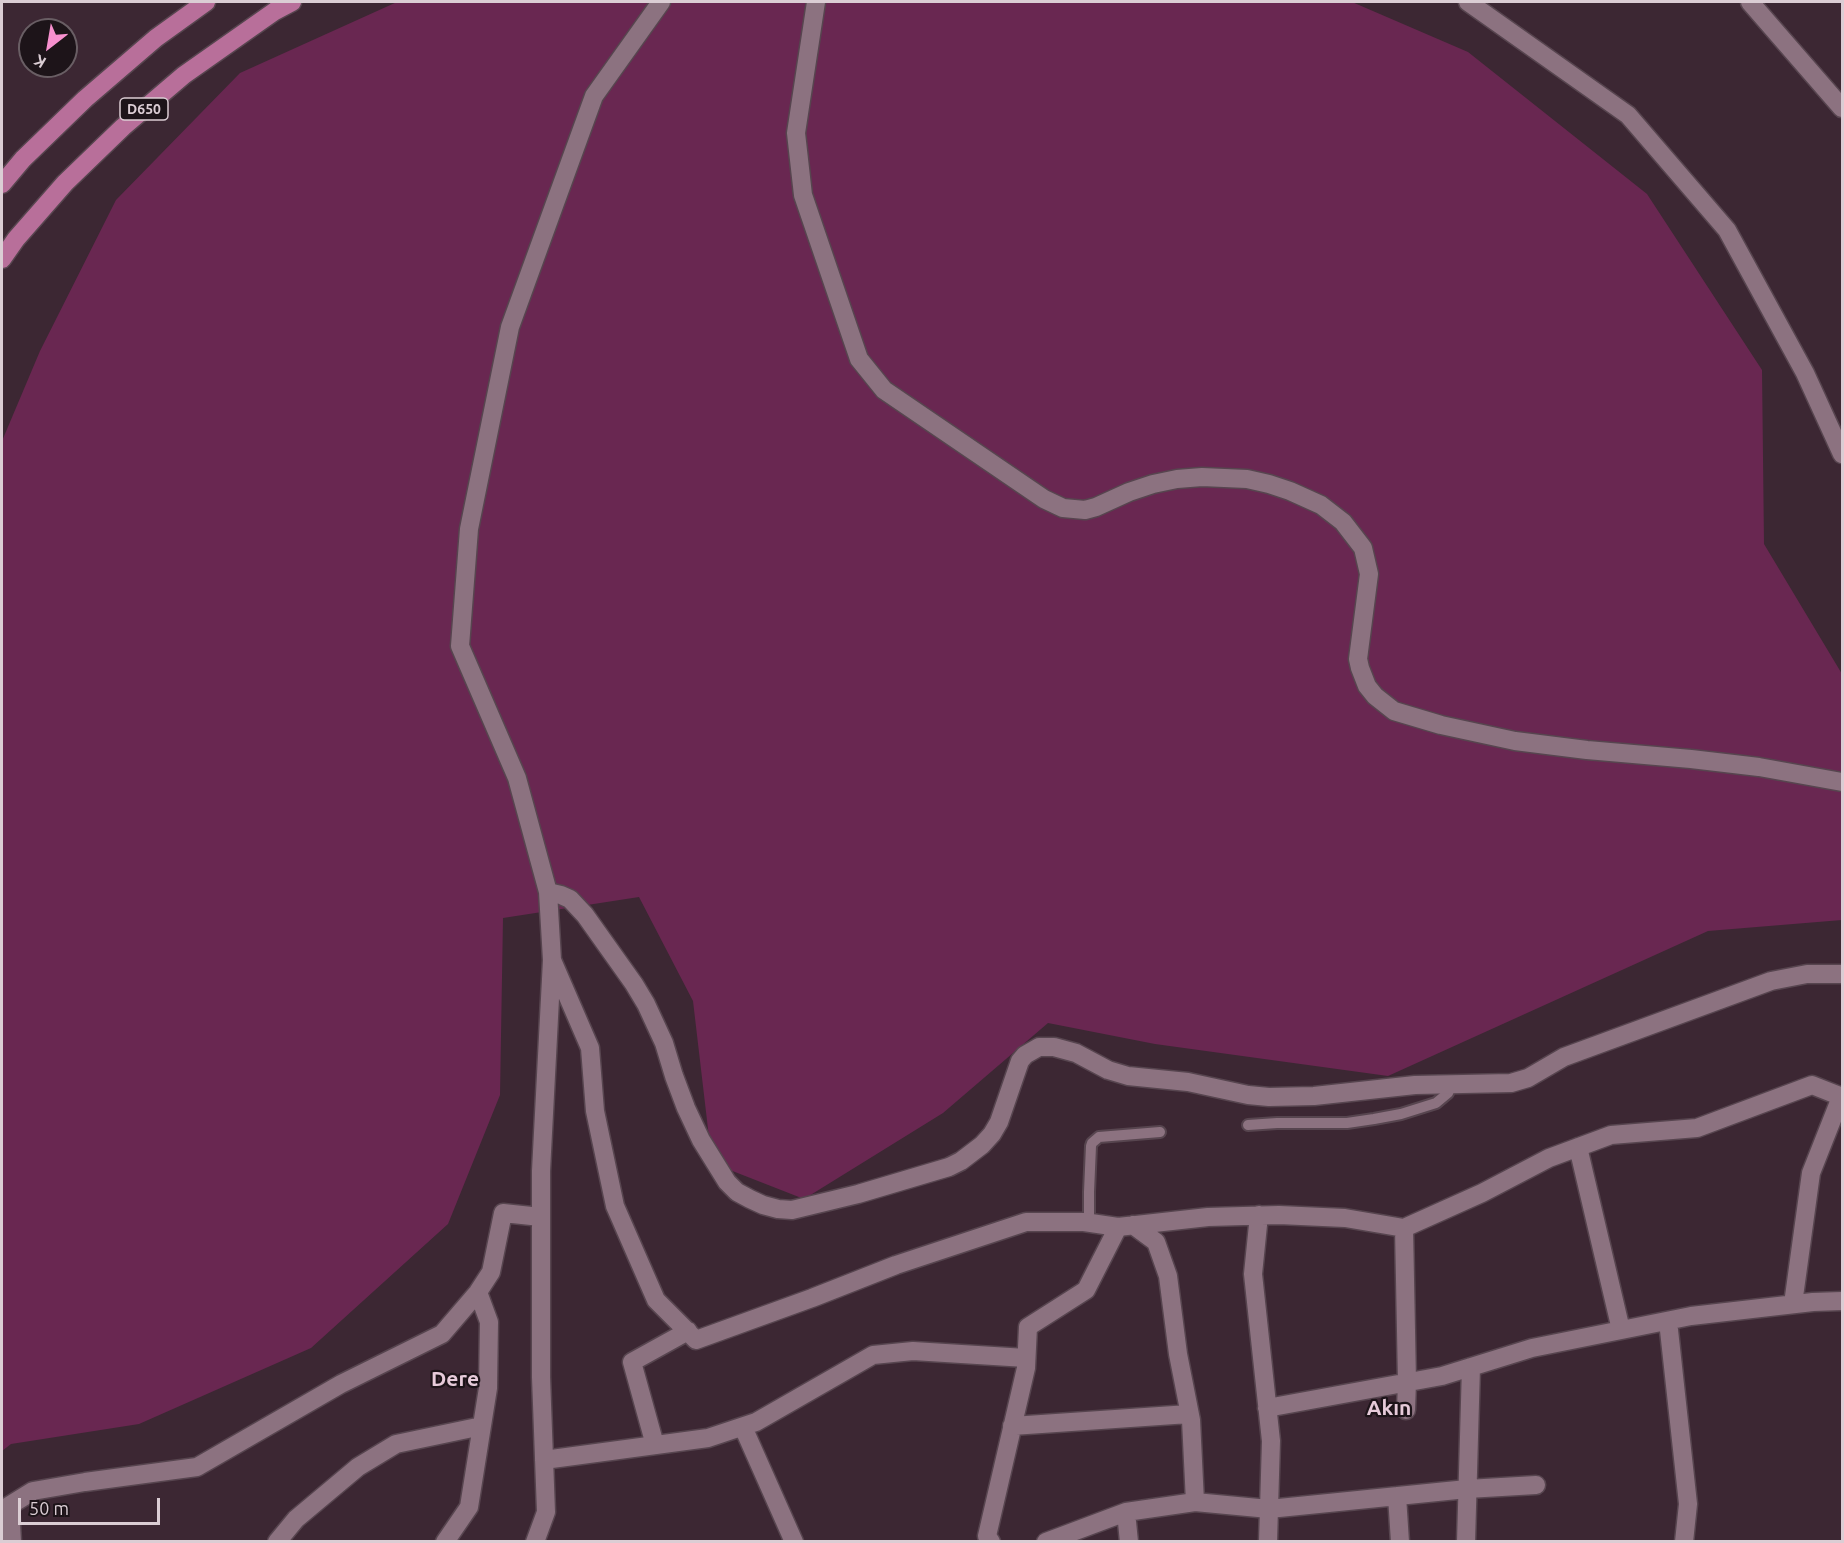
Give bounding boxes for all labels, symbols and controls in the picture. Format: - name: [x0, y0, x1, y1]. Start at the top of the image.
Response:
- north arrow: [18, 18, 78, 78]
- text: K: [31, 51, 49, 72]
- road number: D650: [120, 98, 168, 120]
- district label: Dere: [431, 1366, 479, 1392]
- district label: Akın: [1367, 1395, 1411, 1421]
- scale bar: [21, 1486, 164, 1524]
- text: 50 m: [29, 1498, 69, 1518]

